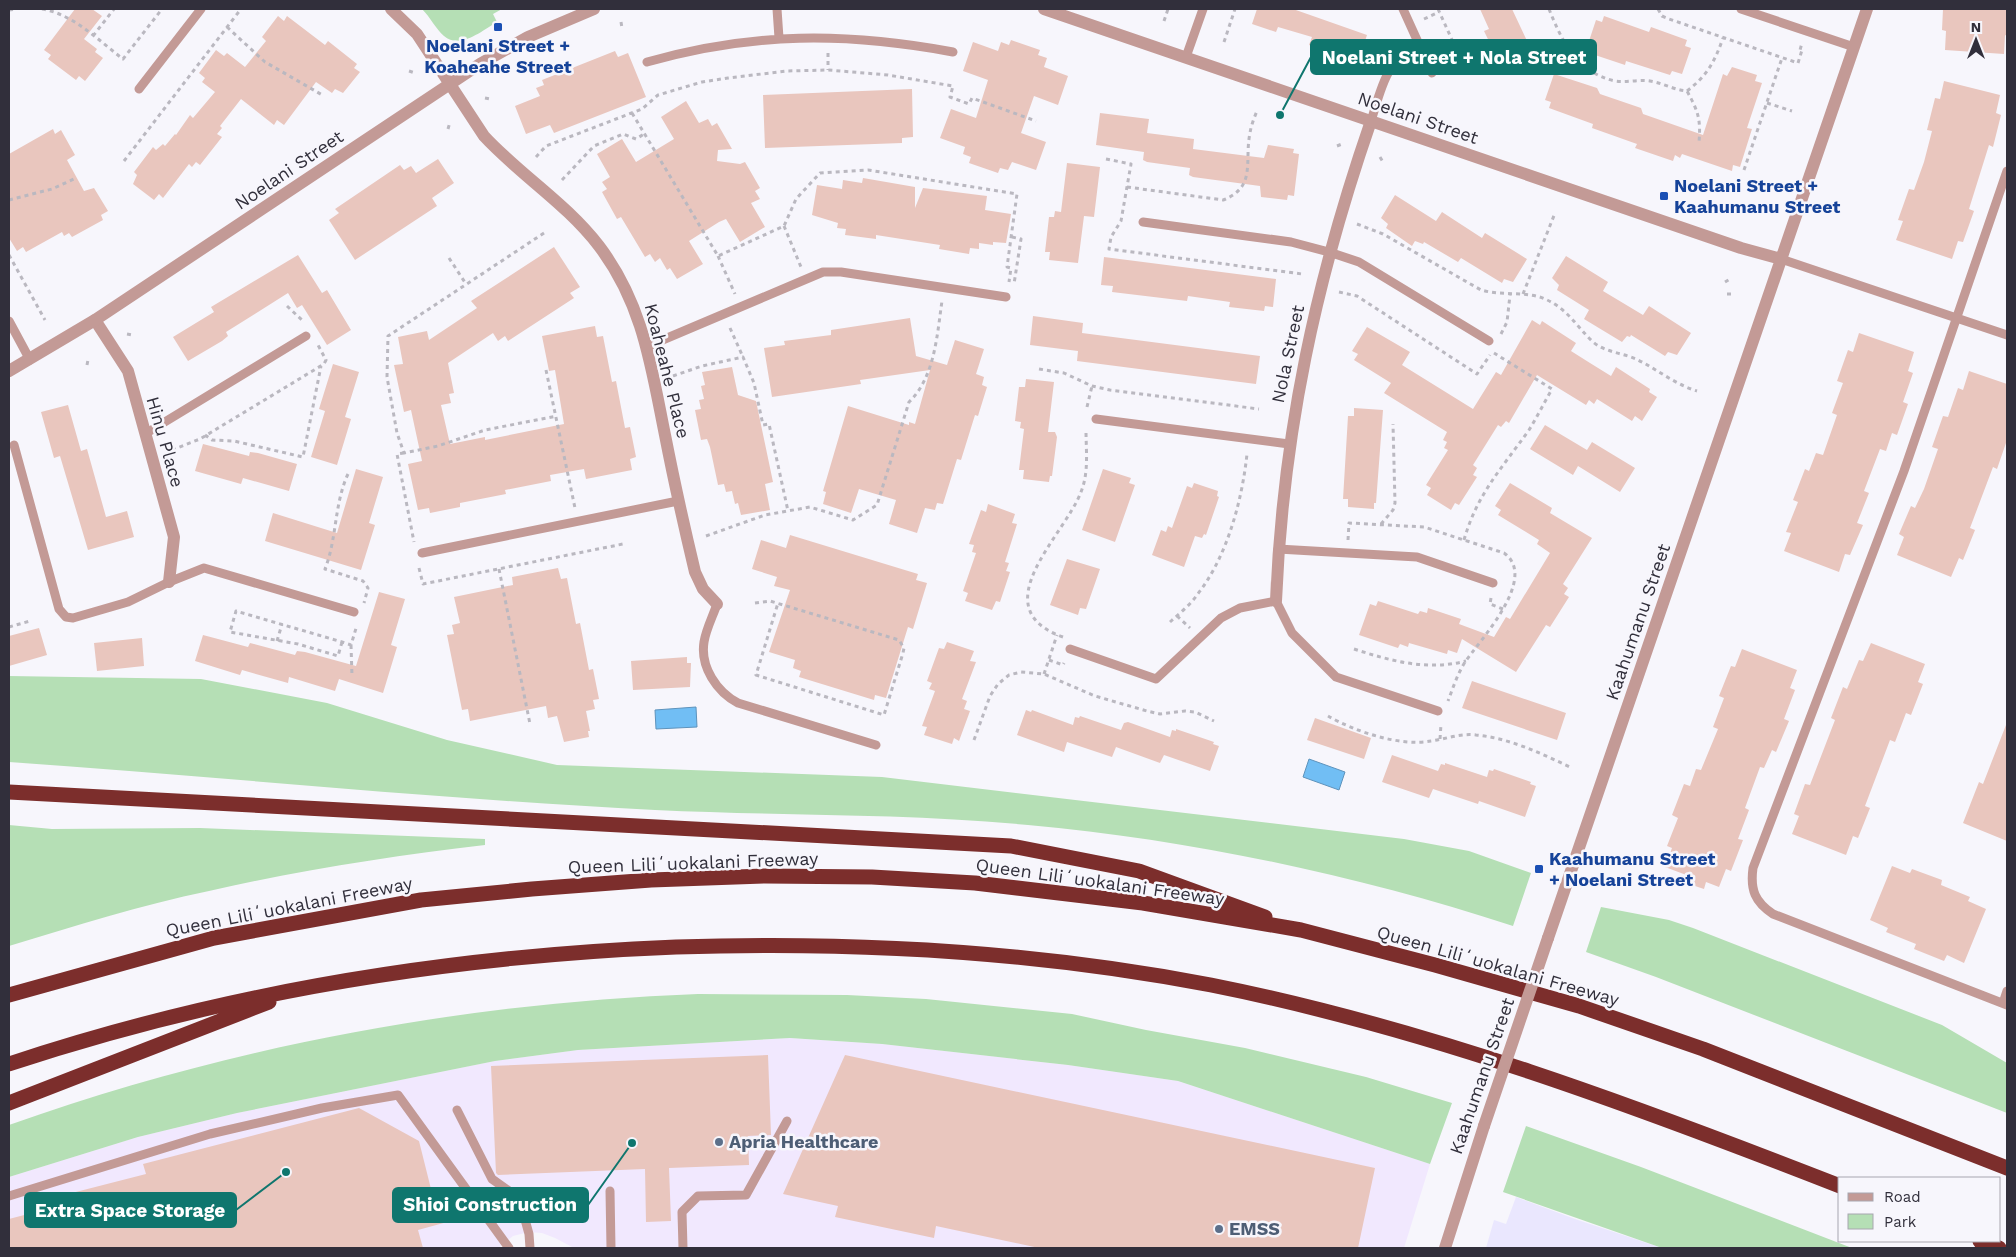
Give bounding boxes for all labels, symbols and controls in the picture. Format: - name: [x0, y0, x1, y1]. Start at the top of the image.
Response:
- north arrow: [1951, 15, 2001, 65]
- text: N: [1971, 19, 1981, 35]
- marker: Noelani Street + Koaheahe Street: [492, 21, 504, 33]
- place label: Noelani Street + Koaheahe Street: [424, 35, 572, 77]
- callout: Noelani Street + Nola Street: [1311, 40, 1596, 74]
- text: Noelani Street + Nola Street: [1322, 46, 1587, 69]
- street label: Noelani Street: [1355, 87, 1482, 148]
- street label: Noelani Street: [231, 125, 347, 214]
- place label: Noelani Street + Kaahumanu Street: [1674, 175, 1840, 217]
- marker: Noelani Street + Kaahumanu Street: [1658, 190, 1670, 202]
- street label: Koaheahe Place: [641, 301, 694, 441]
- street label: Nola Street: [1267, 303, 1308, 405]
- street label: Hinu Place: [142, 394, 188, 490]
- street label: Kaahumanu Street: [1601, 540, 1674, 703]
- street label: Queen Liliʻuokalani Freeway: [567, 848, 819, 877]
- place label: Kaahumanu Street + Noelani Street: [1549, 848, 1715, 890]
- street label: Queen Liliʻuokalani Freeway: [974, 854, 1226, 909]
- marker: Kaahumanu Street + Noelani Street: [1533, 863, 1545, 875]
- street label: Queen Liliʻuokalani Freeway: [164, 872, 415, 941]
- street label: Queen Liliʻuokalani Freeway: [1375, 921, 1622, 1010]
- street label: Kaahumanu Street: [1445, 994, 1518, 1157]
- place label: Apria Healthcare: [729, 1131, 879, 1152]
- marker: Apria Healthcare: [713, 1136, 725, 1148]
- legend: [1838, 1177, 2001, 1242]
- callout: Shioi Construction: [393, 1188, 588, 1222]
- text: Road: [1884, 1188, 1921, 1206]
- callout: Extra Space Storage: [25, 1193, 236, 1227]
- text: Shioi Construction: [403, 1193, 577, 1216]
- text: Extra Space Storage: [35, 1199, 225, 1222]
- text: Park: [1884, 1213, 1917, 1231]
- place label: EMSS: [1229, 1218, 1280, 1239]
- marker: EMSS: [1213, 1223, 1225, 1235]

